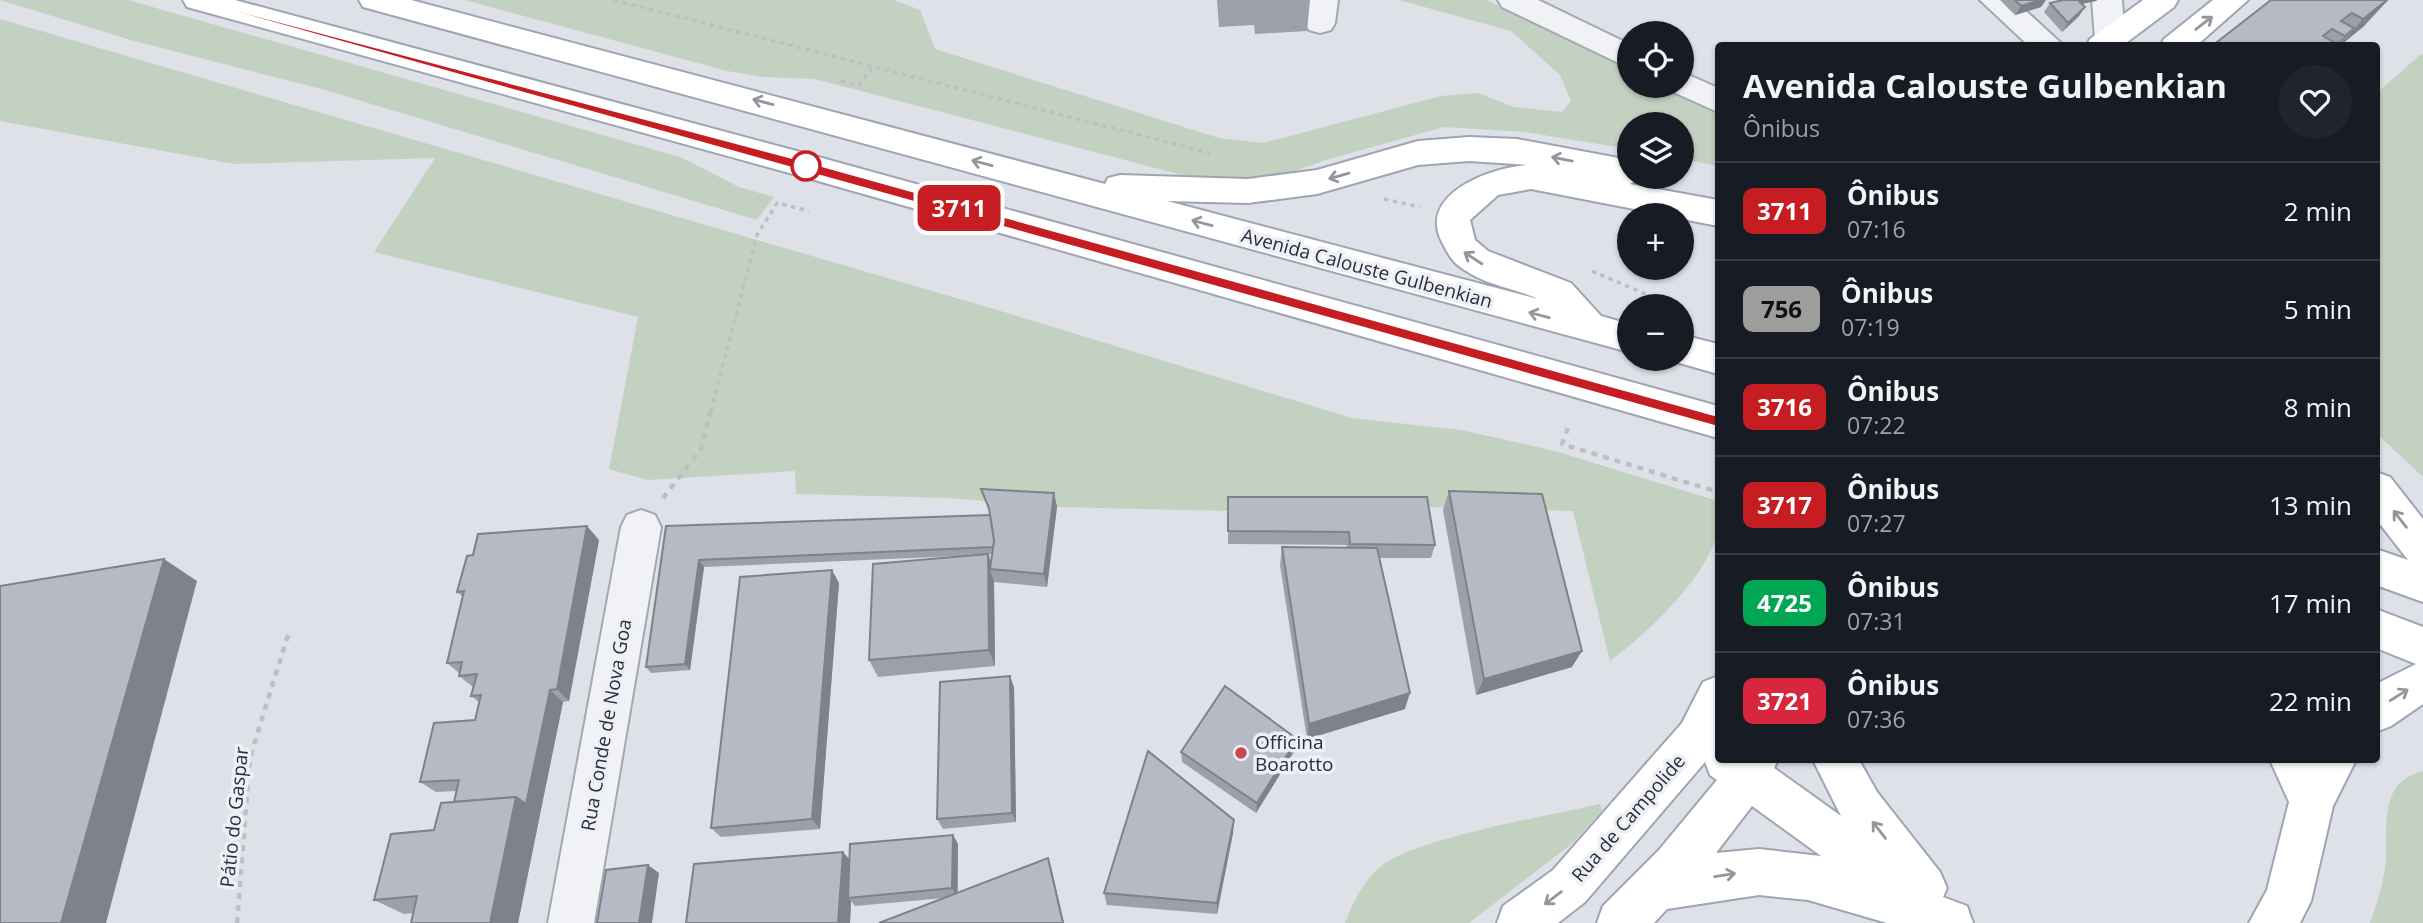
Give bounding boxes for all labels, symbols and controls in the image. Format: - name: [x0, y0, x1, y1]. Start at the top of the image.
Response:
- one-way arrow: [2195, 15, 2213, 30]
- map controls: [1617, 21, 1694, 371]
- button: locate: [1617, 21, 1694, 98]
- text: Avenida Calouste Gulbenkian: [1743, 63, 2227, 108]
- button: heart: [2278, 65, 2352, 139]
- one-way arrow: [752, 95, 774, 108]
- button: layers: [1617, 112, 1694, 189]
- text: Ônibus: [1743, 112, 1820, 144]
- unlabelled marker: [791, 151, 821, 181]
- one-way arrow: [1551, 152, 1574, 166]
- one-way arrow: [971, 156, 994, 169]
- one-way arrow: [1328, 170, 1351, 183]
- text: Ônibus: [1847, 177, 1939, 213]
- line badge: 3711: [910, 185, 1008, 231]
- text: 3711: [932, 191, 986, 224]
- text: 2 min: [2284, 193, 2352, 229]
- text: 3711: [1757, 194, 1812, 227]
- button: +: [1617, 203, 1694, 280]
- text: 07:16: [1847, 213, 1906, 245]
- one-way arrow: [1191, 216, 1214, 229]
- street label: Avenida Calouste Gulbenkian: [1239, 222, 1495, 314]
- one-way arrow: [1464, 250, 1483, 265]
- text: Ônibus: [1841, 275, 1933, 311]
- text: 5 min: [2284, 291, 2352, 327]
- text: 756: [1761, 292, 1802, 325]
- button: −: [1617, 294, 1694, 371]
- one-way arrow: [1529, 308, 1551, 321]
- text: 07:19: [1841, 311, 1900, 343]
- text: Ônibus: [1847, 373, 1939, 409]
- text: 8 min: [2284, 389, 2352, 425]
- text: 3716: [1757, 390, 1812, 423]
- text: 07:22: [1847, 409, 1906, 441]
- text: Ônibus: [1847, 471, 1939, 507]
- text: 13 min: [2269, 487, 2352, 523]
- text: 3717: [1757, 488, 1812, 521]
- text: 07:27: [1847, 507, 1906, 539]
- one-way arrow: [2392, 510, 2407, 528]
- text: Ônibus: [1847, 569, 1939, 605]
- text: 17 min: [2269, 585, 2352, 621]
- text: 4725: [1757, 586, 1812, 619]
- text: 07:31: [1847, 605, 1906, 637]
- street label: Rua Conde de Nova Goa: [575, 617, 637, 833]
- text: Ônibus: [1847, 667, 1939, 703]
- text: 22 min: [2269, 683, 2352, 719]
- text: 3721: [1757, 684, 1812, 717]
- one-way arrow: [2388, 688, 2408, 702]
- text: 07:36: [1847, 703, 1906, 735]
- place label: Officina Boarotto: [1255, 729, 1333, 777]
- street label: Pátio do Gaspar: [214, 745, 254, 889]
- marker: Officina Boarotto: [1233, 745, 1249, 761]
- street label: Rua de Campolide: [1565, 749, 1691, 887]
- one-way arrow: [1872, 822, 1887, 840]
- one-way arrow: [1713, 868, 1736, 881]
- one-way arrow: [1544, 891, 1563, 905]

